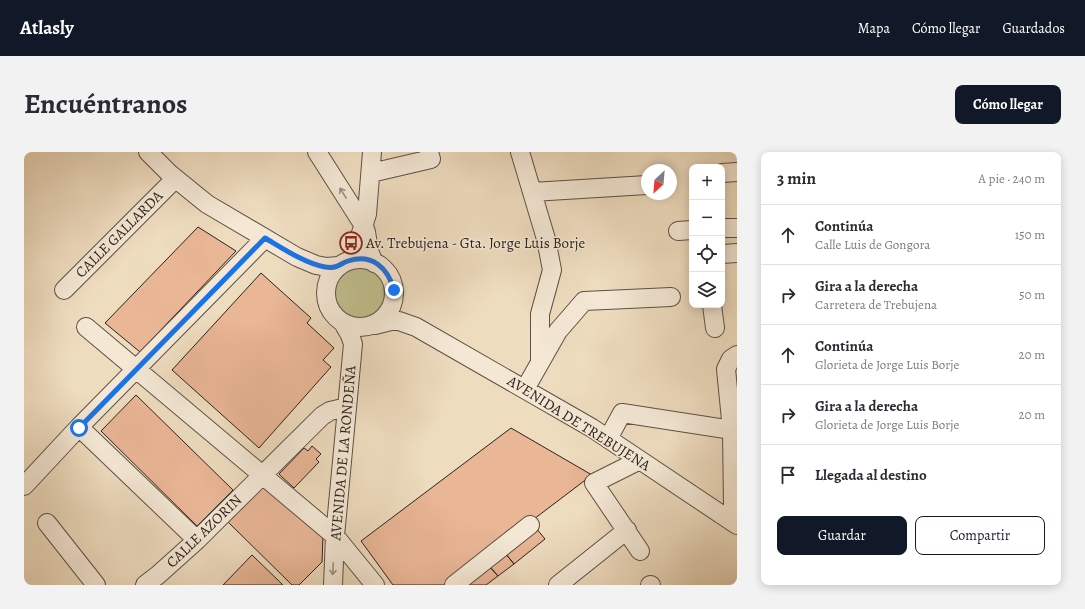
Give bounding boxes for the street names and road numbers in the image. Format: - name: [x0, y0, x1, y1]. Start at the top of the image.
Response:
- street label: CALLE GALLARDA: [71, 186, 167, 282]
- street label: AVENIDA DE LA RONDEÑA: [325, 364, 361, 542]
- street label: AVENIDA DE TREBUJENA: [503, 370, 655, 475]
- street label: CALLE AZORIN: [162, 490, 246, 572]

